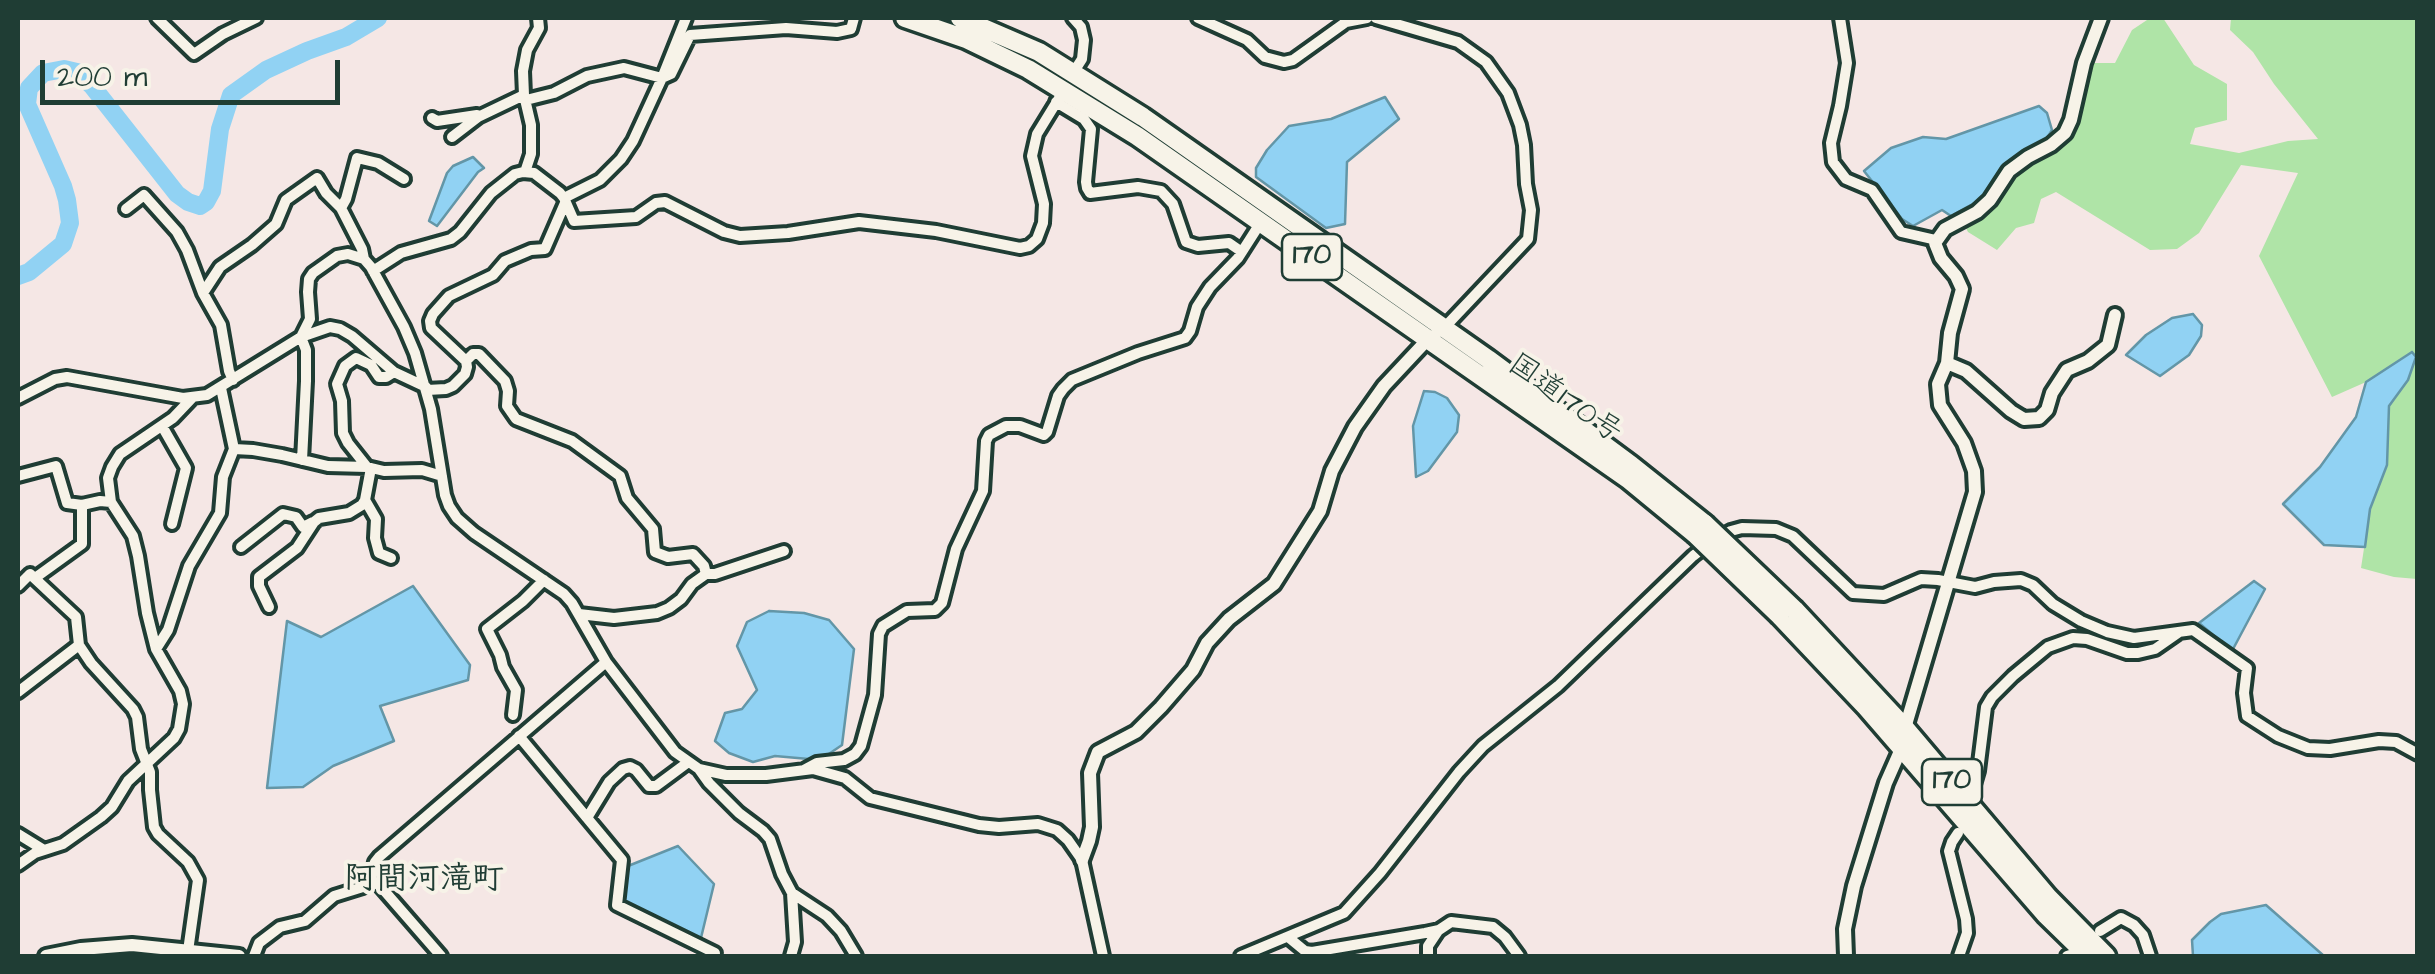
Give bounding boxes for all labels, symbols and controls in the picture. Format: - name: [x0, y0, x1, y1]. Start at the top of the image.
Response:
- scale bar: [45, 40, 345, 102]
- text: 200 m: [57, 56, 147, 98]
- road number: 170: [1282, 234, 1342, 280]
- street label: 国道170号: [1500, 348, 1628, 452]
- road number: 170: [1922, 759, 1982, 805]
- district label: 阿間河滝町: [344, 862, 504, 900]

